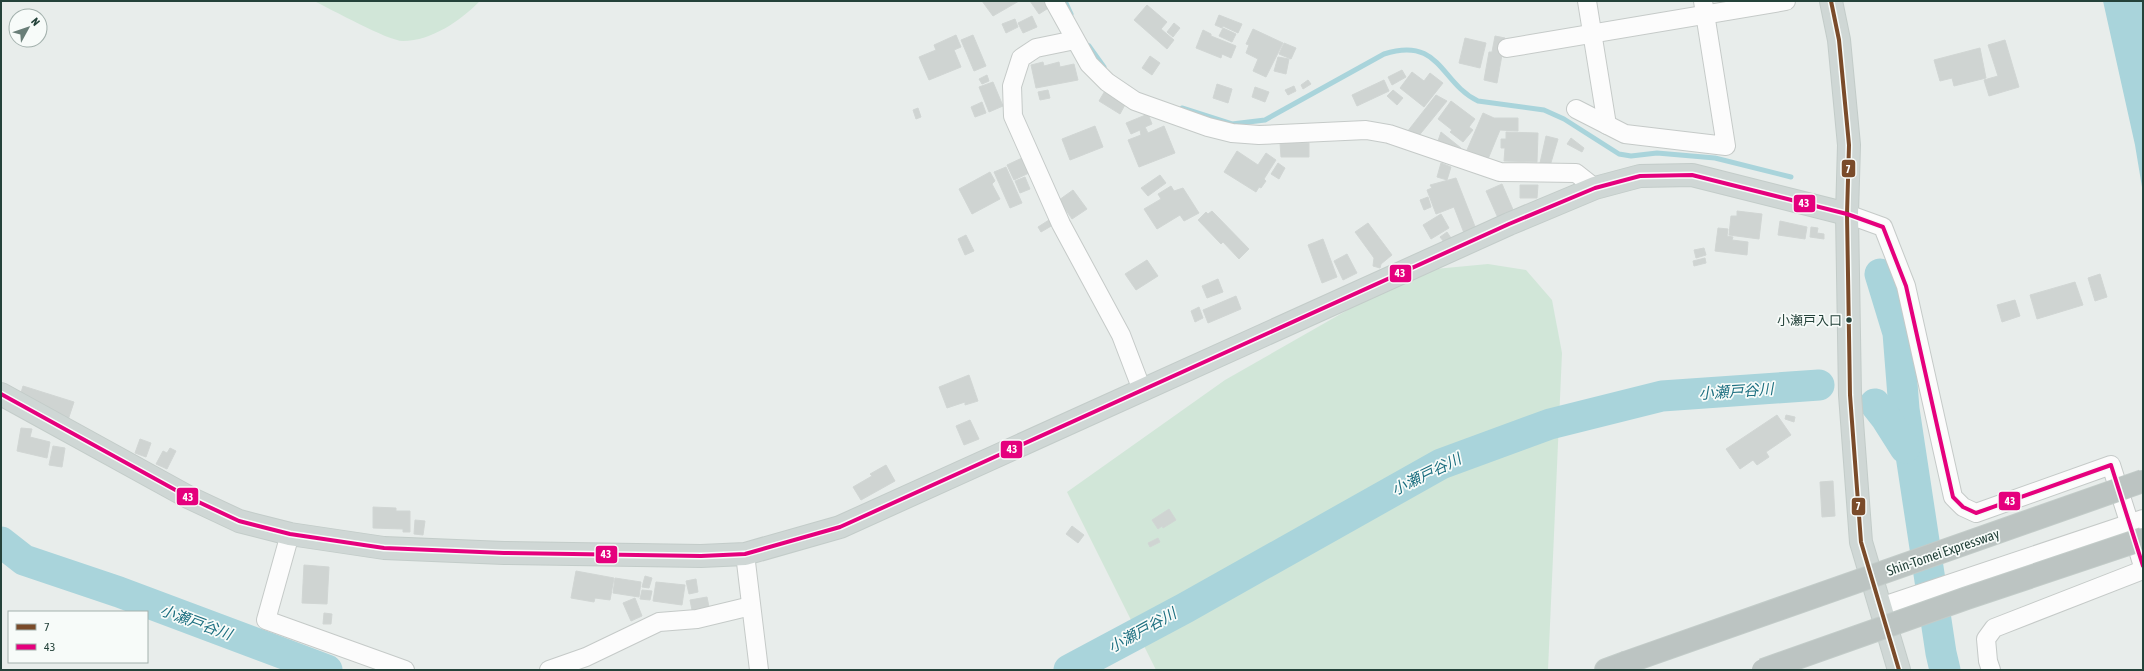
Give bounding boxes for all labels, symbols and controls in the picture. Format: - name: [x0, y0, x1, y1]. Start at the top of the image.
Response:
- north arrow: [8, 8, 48, 48]
- text: N: [29, 15, 42, 28]
- line badge: 7: [1841, 159, 1856, 178]
- text: 7: [1845, 163, 1851, 175]
- line badge: 43: [1793, 194, 1816, 213]
- text: 43: [1798, 197, 1809, 209]
- line badge: 43: [1389, 264, 1412, 283]
- text: 43: [1394, 267, 1405, 279]
- place label: 小瀬戸入口: [1777, 313, 1842, 328]
- marker: 小瀬戸入口: [1844, 315, 1854, 325]
- water label: 小瀬戸谷川: [1698, 380, 1776, 402]
- line badge: 43: [1000, 440, 1023, 459]
- text: 43: [1006, 443, 1017, 455]
- water label: 小瀬戸谷川: [1389, 449, 1465, 498]
- line badge: 43: [176, 487, 199, 506]
- text: 43: [182, 491, 193, 503]
- line badge: 43: [1998, 491, 2021, 511]
- text: 43: [2004, 495, 2015, 507]
- line badge: 7: [1851, 497, 1866, 516]
- text: 7: [1855, 500, 1861, 512]
- street label: Shin-Tomei Expressway: [1885, 525, 2002, 579]
- line badge: 43: [595, 545, 618, 564]
- text: 43: [600, 548, 611, 560]
- water label: 小瀬戸谷川: [158, 601, 236, 643]
- water label: 小瀬戸谷川: [1105, 603, 1181, 656]
- legend: [8, 611, 148, 663]
- text: 7: [44, 620, 50, 634]
- text: 43: [44, 640, 55, 654]

